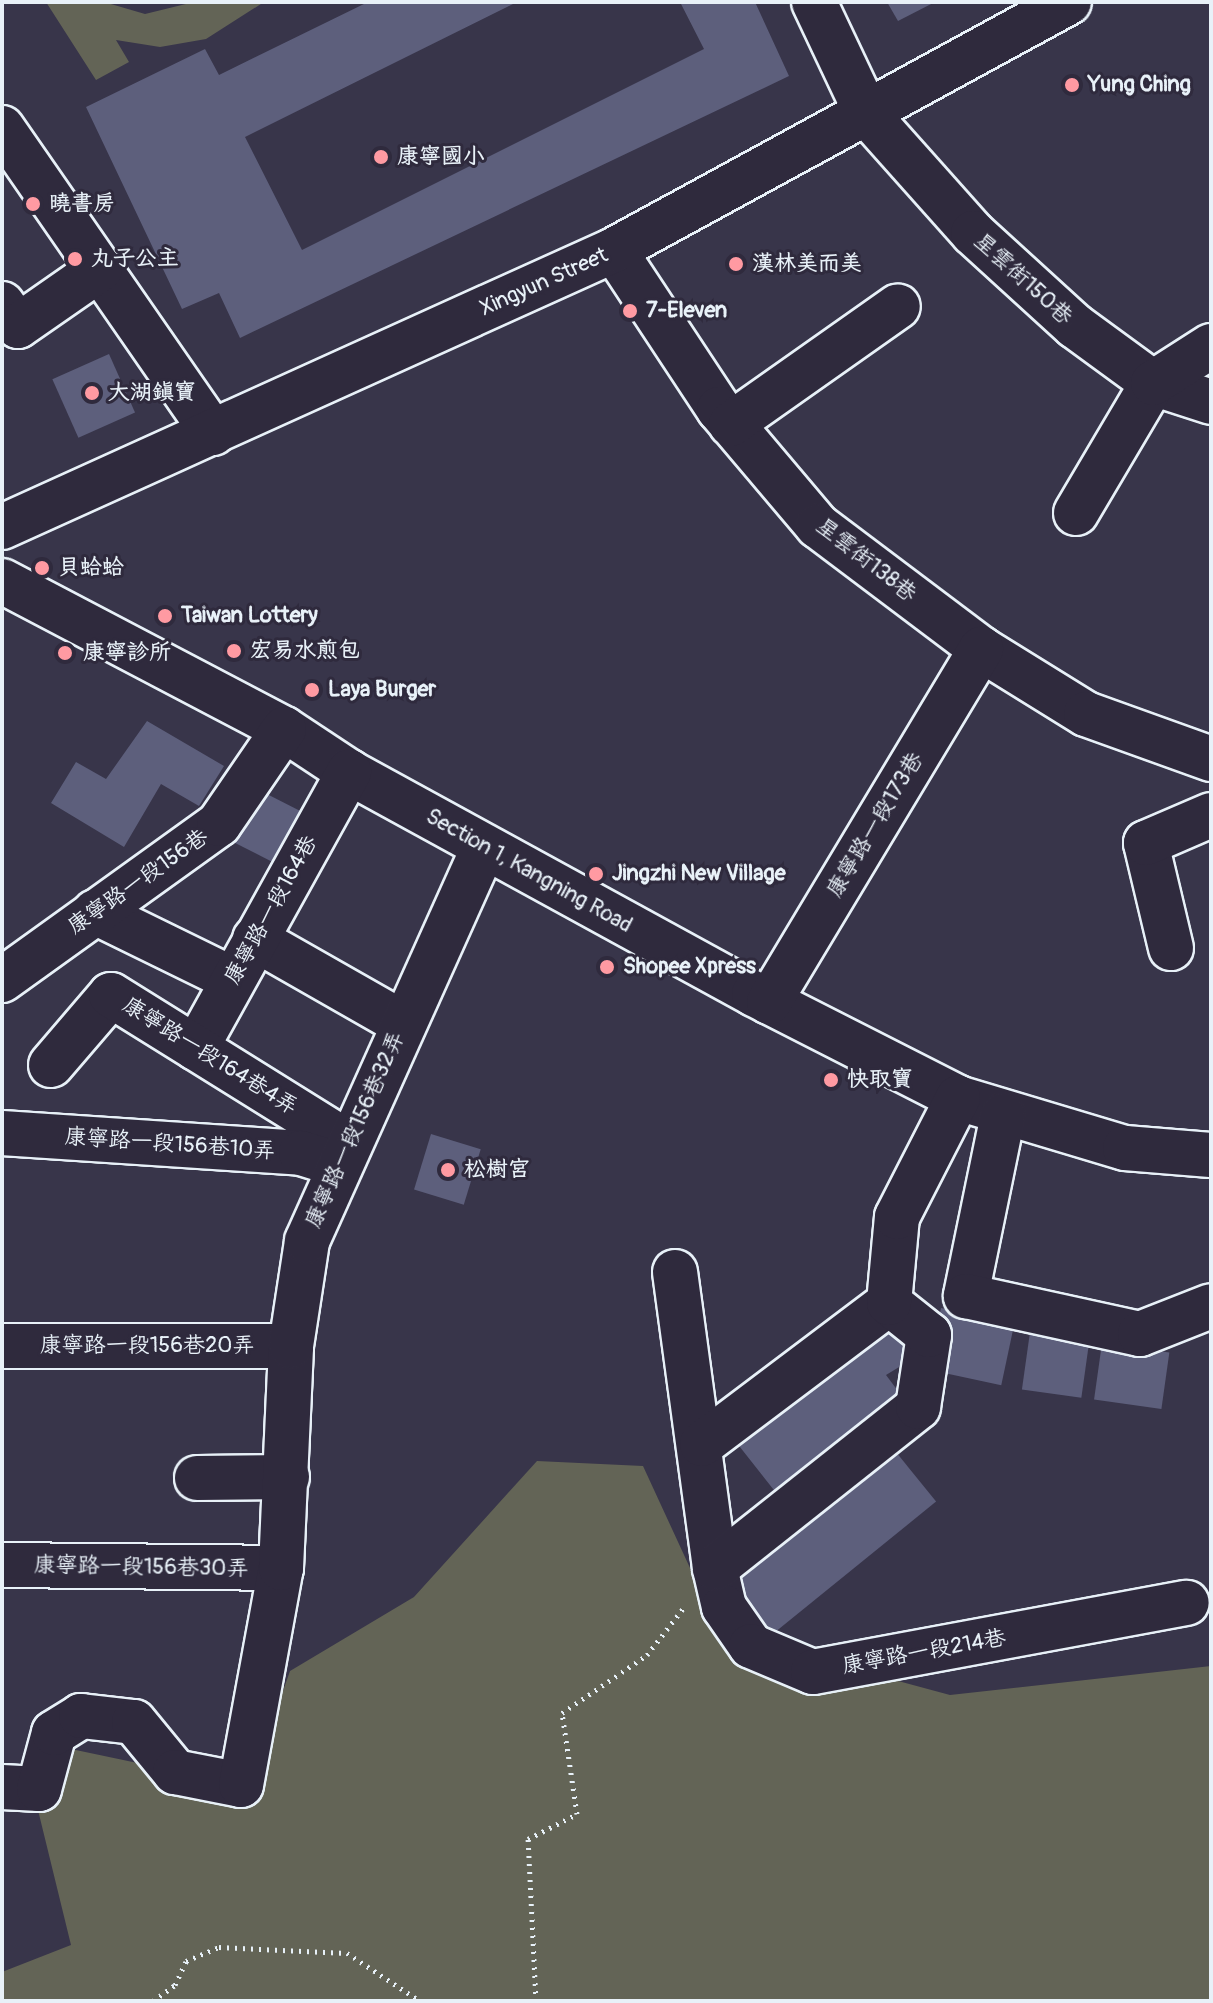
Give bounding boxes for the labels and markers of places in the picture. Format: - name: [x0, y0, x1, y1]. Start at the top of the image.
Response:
- place label: Yung Ching: [1088, 72, 1191, 98]
- marker: Yung Ching: [1063, 76, 1081, 94]
- place label: 康寧國小: [397, 144, 485, 170]
- marker: 康寧國小: [372, 148, 390, 166]
- place label: 曉書房: [49, 191, 115, 217]
- marker: 曉書房: [24, 195, 42, 213]
- place label: 丸子公主: [91, 246, 179, 272]
- marker: 丸子公主: [66, 250, 84, 268]
- place label: 漢林美而美: [752, 251, 862, 277]
- marker: 漢林美而美: [727, 255, 745, 273]
- place label: 7-Eleven: [646, 298, 727, 324]
- marker: 7-Eleven: [621, 302, 639, 320]
- place label: 大湖鎮寶: [108, 380, 196, 406]
- marker: 大湖鎮寶: [83, 384, 101, 402]
- place label: 貝蛤蛤: [58, 555, 124, 581]
- marker: 貝蛤蛤: [33, 559, 51, 577]
- place label: Taiwan Lottery: [181, 603, 318, 629]
- marker: Taiwan Lottery: [156, 607, 174, 625]
- place label: 宏易水煎包: [250, 638, 360, 664]
- place label: 康寧診所: [83, 640, 171, 666]
- marker: 康寧診所: [54, 642, 76, 664]
- marker: 宏易水煎包: [225, 642, 243, 660]
- place label: Laya Burger: [328, 677, 436, 703]
- marker: Laya Burger: [303, 681, 321, 699]
- place label: Jingzhi New Village: [612, 861, 785, 887]
- marker: Jingzhi New Village: [587, 865, 605, 883]
- place label: Shopee Xpress: [623, 954, 756, 980]
- marker: Shopee Xpress: [598, 958, 616, 976]
- place label: 快取寶: [847, 1067, 913, 1093]
- marker: 快取寶: [822, 1071, 840, 1089]
- place label: 松樹宮: [464, 1157, 530, 1183]
- marker: 松樹宮: [439, 1161, 457, 1179]

